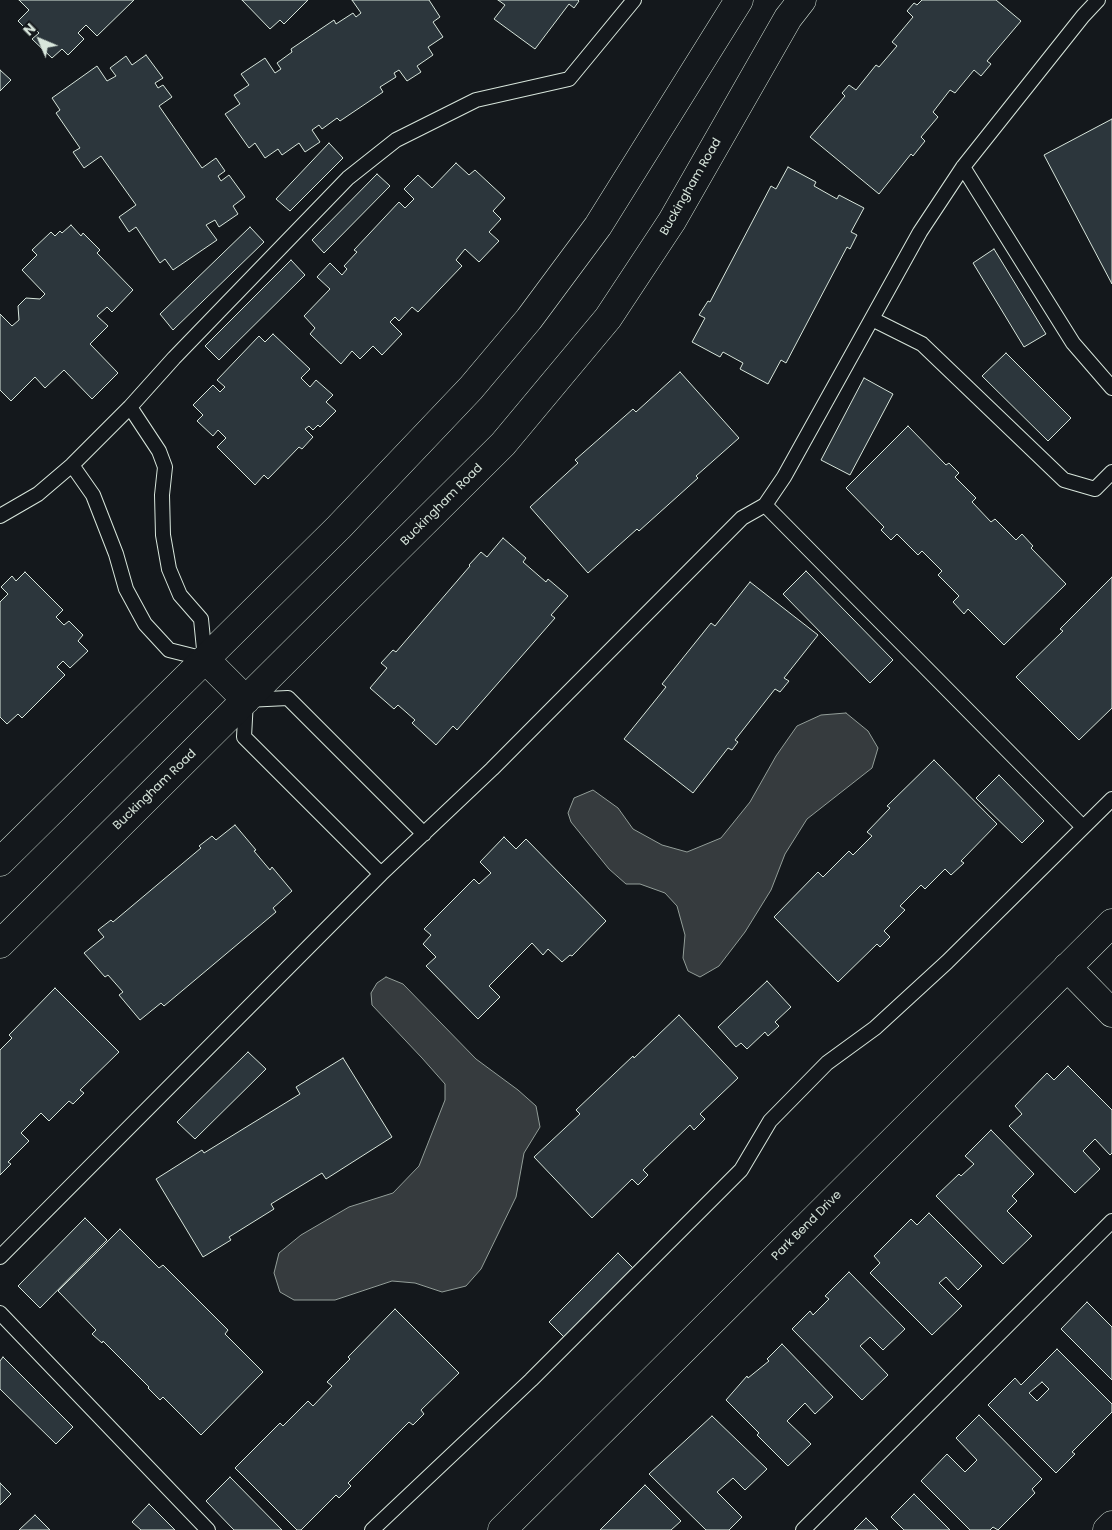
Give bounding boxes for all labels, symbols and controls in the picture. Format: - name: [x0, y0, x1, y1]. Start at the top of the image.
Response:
- north arrow: [15, 15, 65, 65]
- text: N: [19, 19, 40, 40]
- street label: Buckingham Road: [657, 136, 725, 238]
- street label: Buckingham Road: [398, 461, 486, 549]
- street label: Buckingham Road: [111, 747, 199, 833]
- street label: Park Bend Drive: [769, 1188, 845, 1264]

